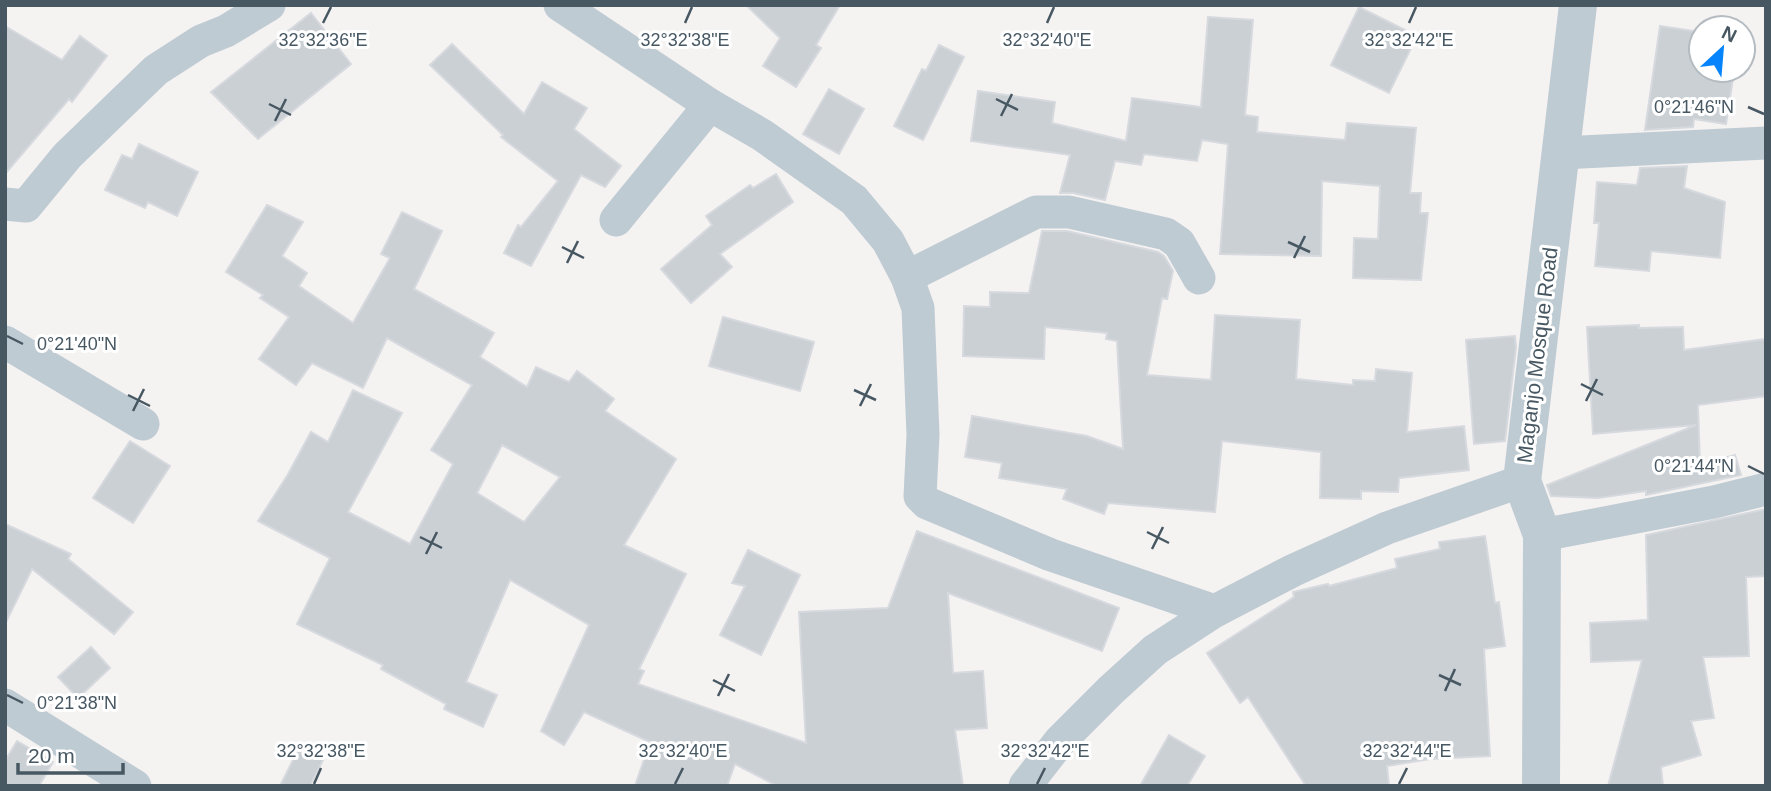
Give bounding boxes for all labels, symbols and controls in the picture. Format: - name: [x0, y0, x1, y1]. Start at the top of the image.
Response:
- north arrow: [1687, 14, 1757, 84]
- text: N: [1718, 22, 1740, 47]
- text: 32°32'36"E: [278, 30, 368, 50]
- text: 32°32'38"E: [640, 30, 730, 50]
- text: 32°32'40"E: [1002, 30, 1092, 50]
- text: 32°32'42"E: [1364, 30, 1454, 50]
- text: 0°21'46"N: [1654, 97, 1734, 117]
- street label: Maganjo Mosque Road: [1512, 246, 1562, 464]
- text: 0°21'40"N: [37, 334, 117, 354]
- text: 0°21'44"N: [1654, 456, 1734, 476]
- text: 0°21'38"N: [37, 693, 117, 713]
- scale bar: [18, 732, 122, 776]
- text: 32°32'38"E: [276, 741, 366, 761]
- text: 32°32'40"E: [638, 741, 728, 761]
- text: 32°32'42"E: [1000, 741, 1090, 761]
- text: 32°32'44"E: [1362, 741, 1452, 761]
- text: 20 m: [28, 744, 75, 767]

